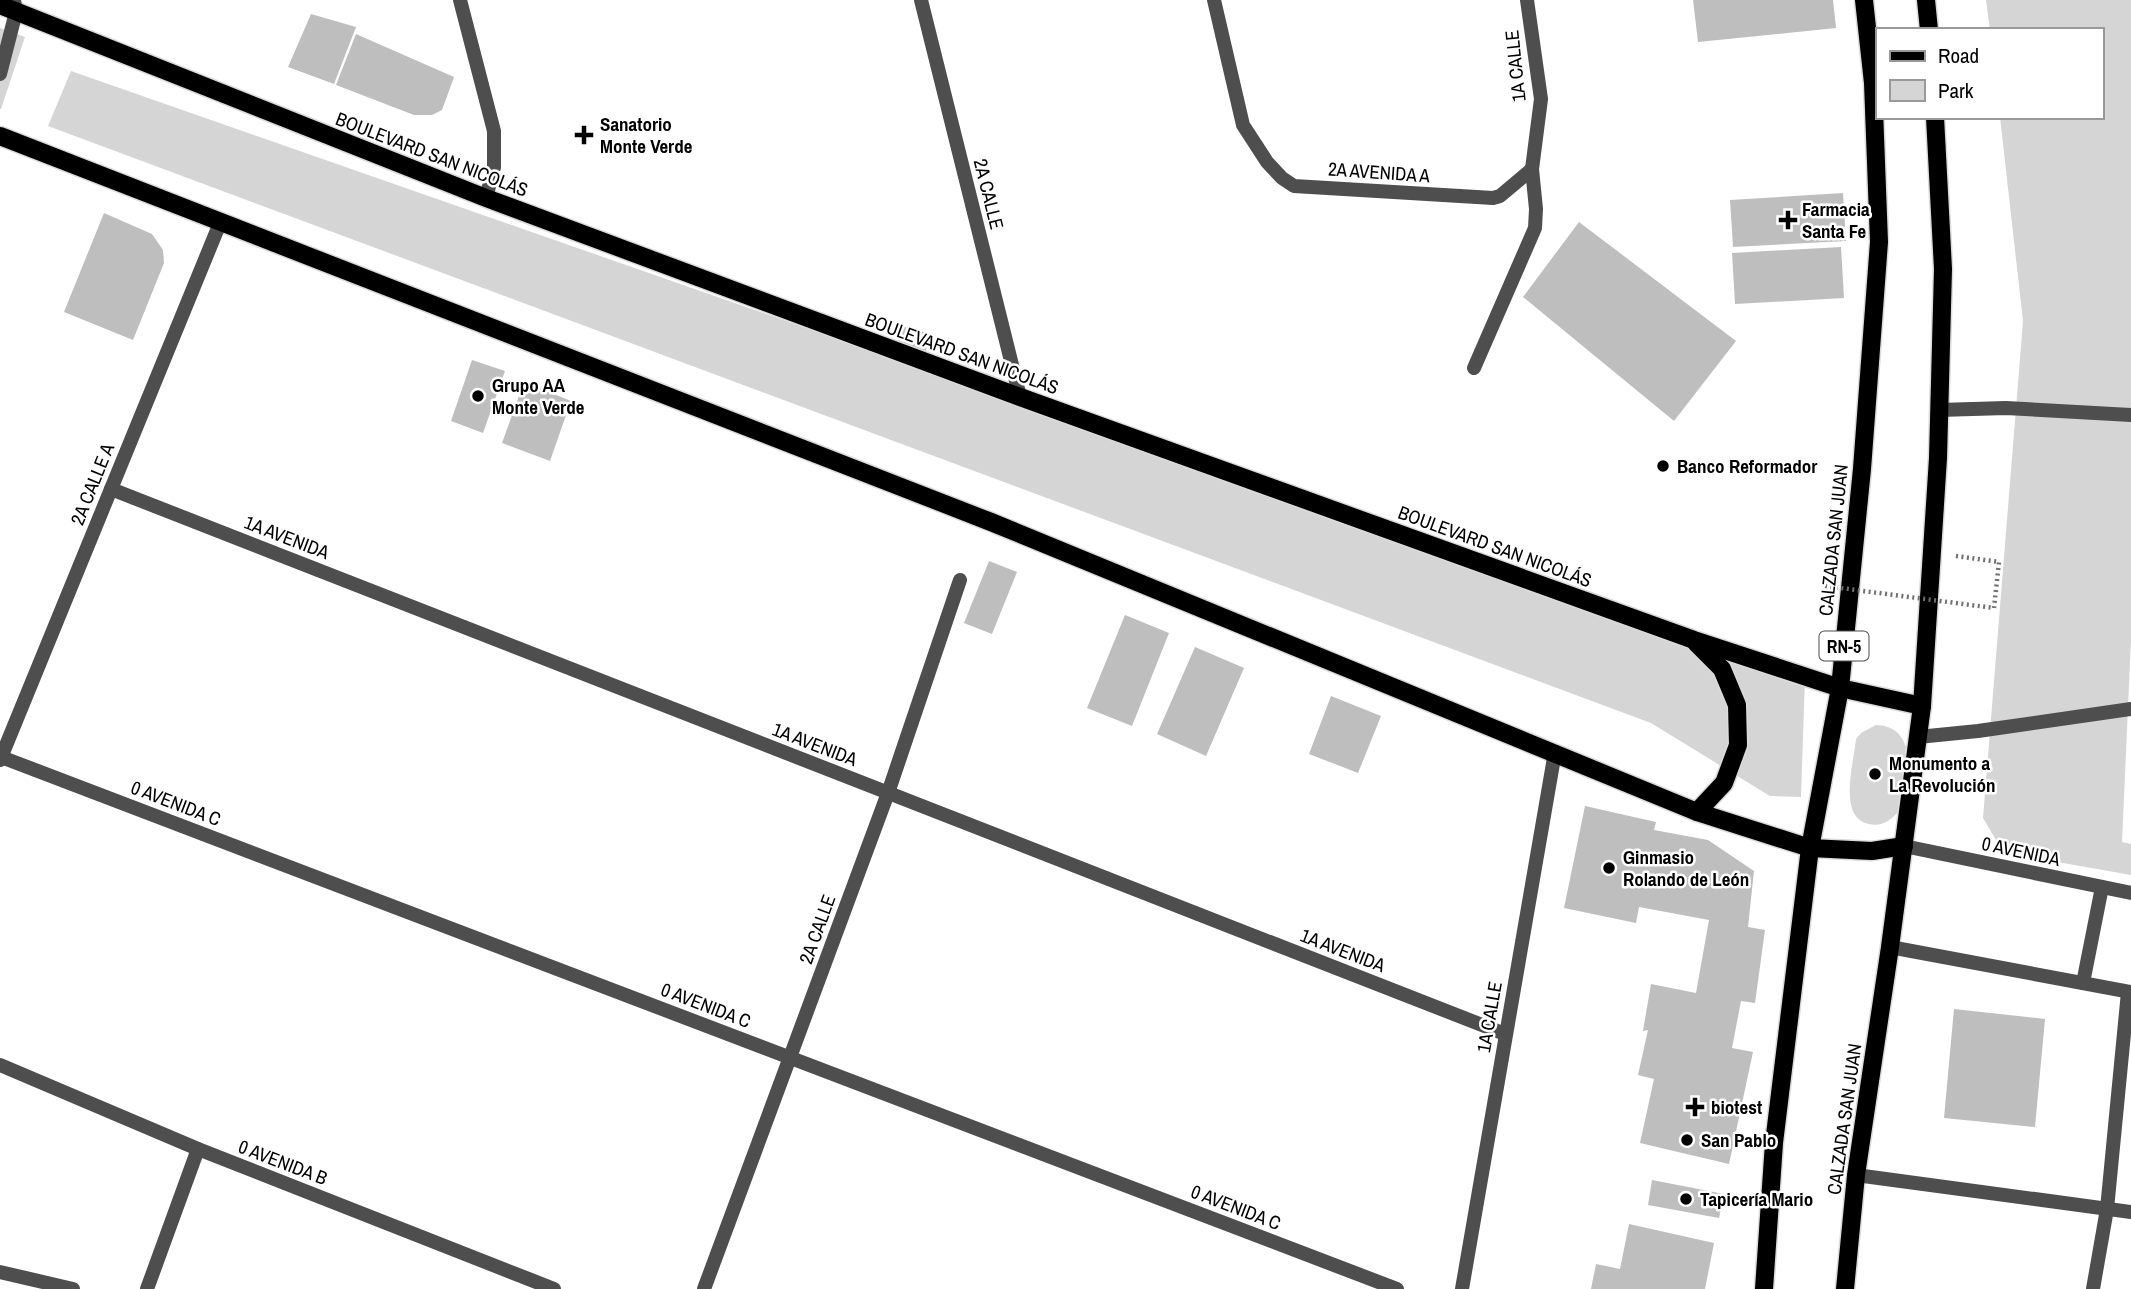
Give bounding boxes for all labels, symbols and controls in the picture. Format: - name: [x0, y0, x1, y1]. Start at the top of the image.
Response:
- legend: [1876, 28, 2103, 119]
- street label: 1A CALLE: [1498, 29, 1532, 103]
- text: Road: [1938, 41, 1979, 70]
- text: Park: [1938, 76, 1974, 105]
- street label: BOULEVARD SAN NICOLÁS: [332, 105, 532, 203]
- place label: Sanatorio Monte Verde: [600, 111, 693, 159]
- marker: Sanatorio Monte Verde: [574, 125, 594, 145]
- street label: 2A AVENIDA A: [1327, 155, 1431, 189]
- street label: 2A CALLE: [968, 156, 1010, 232]
- place label: Farmacia Santa Fe: [1802, 196, 1870, 244]
- marker: Farmacia Santa Fe: [1780, 212, 1796, 228]
- street label: BOULEVARD SAN NICOLÁS: [862, 306, 1062, 400]
- place label: Grupo AA Monte Verde: [492, 372, 585, 420]
- marker: Grupo AA Monte Verde: [470, 388, 486, 404]
- street label: 2A CALLE A: [64, 439, 120, 529]
- place label: Banco Reformador: [1677, 453, 1817, 479]
- marker: Banco Reformador: [1655, 458, 1671, 474]
- street label: CALZADA SAN JUAN: [1812, 463, 1854, 617]
- street label: BOULEVARD SAN NICOLÁS: [1395, 499, 1595, 593]
- street label: 1A AVENIDA: [241, 509, 334, 565]
- road number: RN-5: [1820, 632, 1868, 660]
- street label: 1A AVENIDA: [769, 716, 862, 772]
- place label: Monumento a La Revolución: [1889, 750, 1996, 798]
- marker: Monumento a La Revolución: [1867, 766, 1883, 782]
- street label: 0 AVENIDA C: [127, 774, 225, 832]
- street label: 0 AVENIDA: [1979, 830, 2063, 872]
- place label: Ginmasio Rolando de León: [1623, 844, 1749, 892]
- marker: Ginmasio Rolando de León: [1601, 860, 1617, 876]
- street label: 2A CALLE: [792, 891, 842, 967]
- street label: 1A AVENIDA: [1297, 922, 1390, 978]
- street label: 0 AVENIDA C: [657, 976, 755, 1034]
- street label: 1A CALLE: [1470, 979, 1508, 1055]
- street label: CALZADA SAN JUAN: [1821, 1042, 1867, 1196]
- place label: biotest: [1711, 1094, 1762, 1120]
- marker: biotest: [1685, 1097, 1705, 1117]
- place label: San Pablo: [1701, 1127, 1776, 1153]
- marker: San Pablo: [1679, 1132, 1695, 1148]
- street label: 0 AVENIDA B: [235, 1133, 331, 1191]
- street label: 0 AVENIDA C: [1187, 1178, 1285, 1236]
- place label: Tapicería Mario: [1700, 1186, 1813, 1212]
- marker: Tapicería Mario: [1678, 1191, 1694, 1207]

